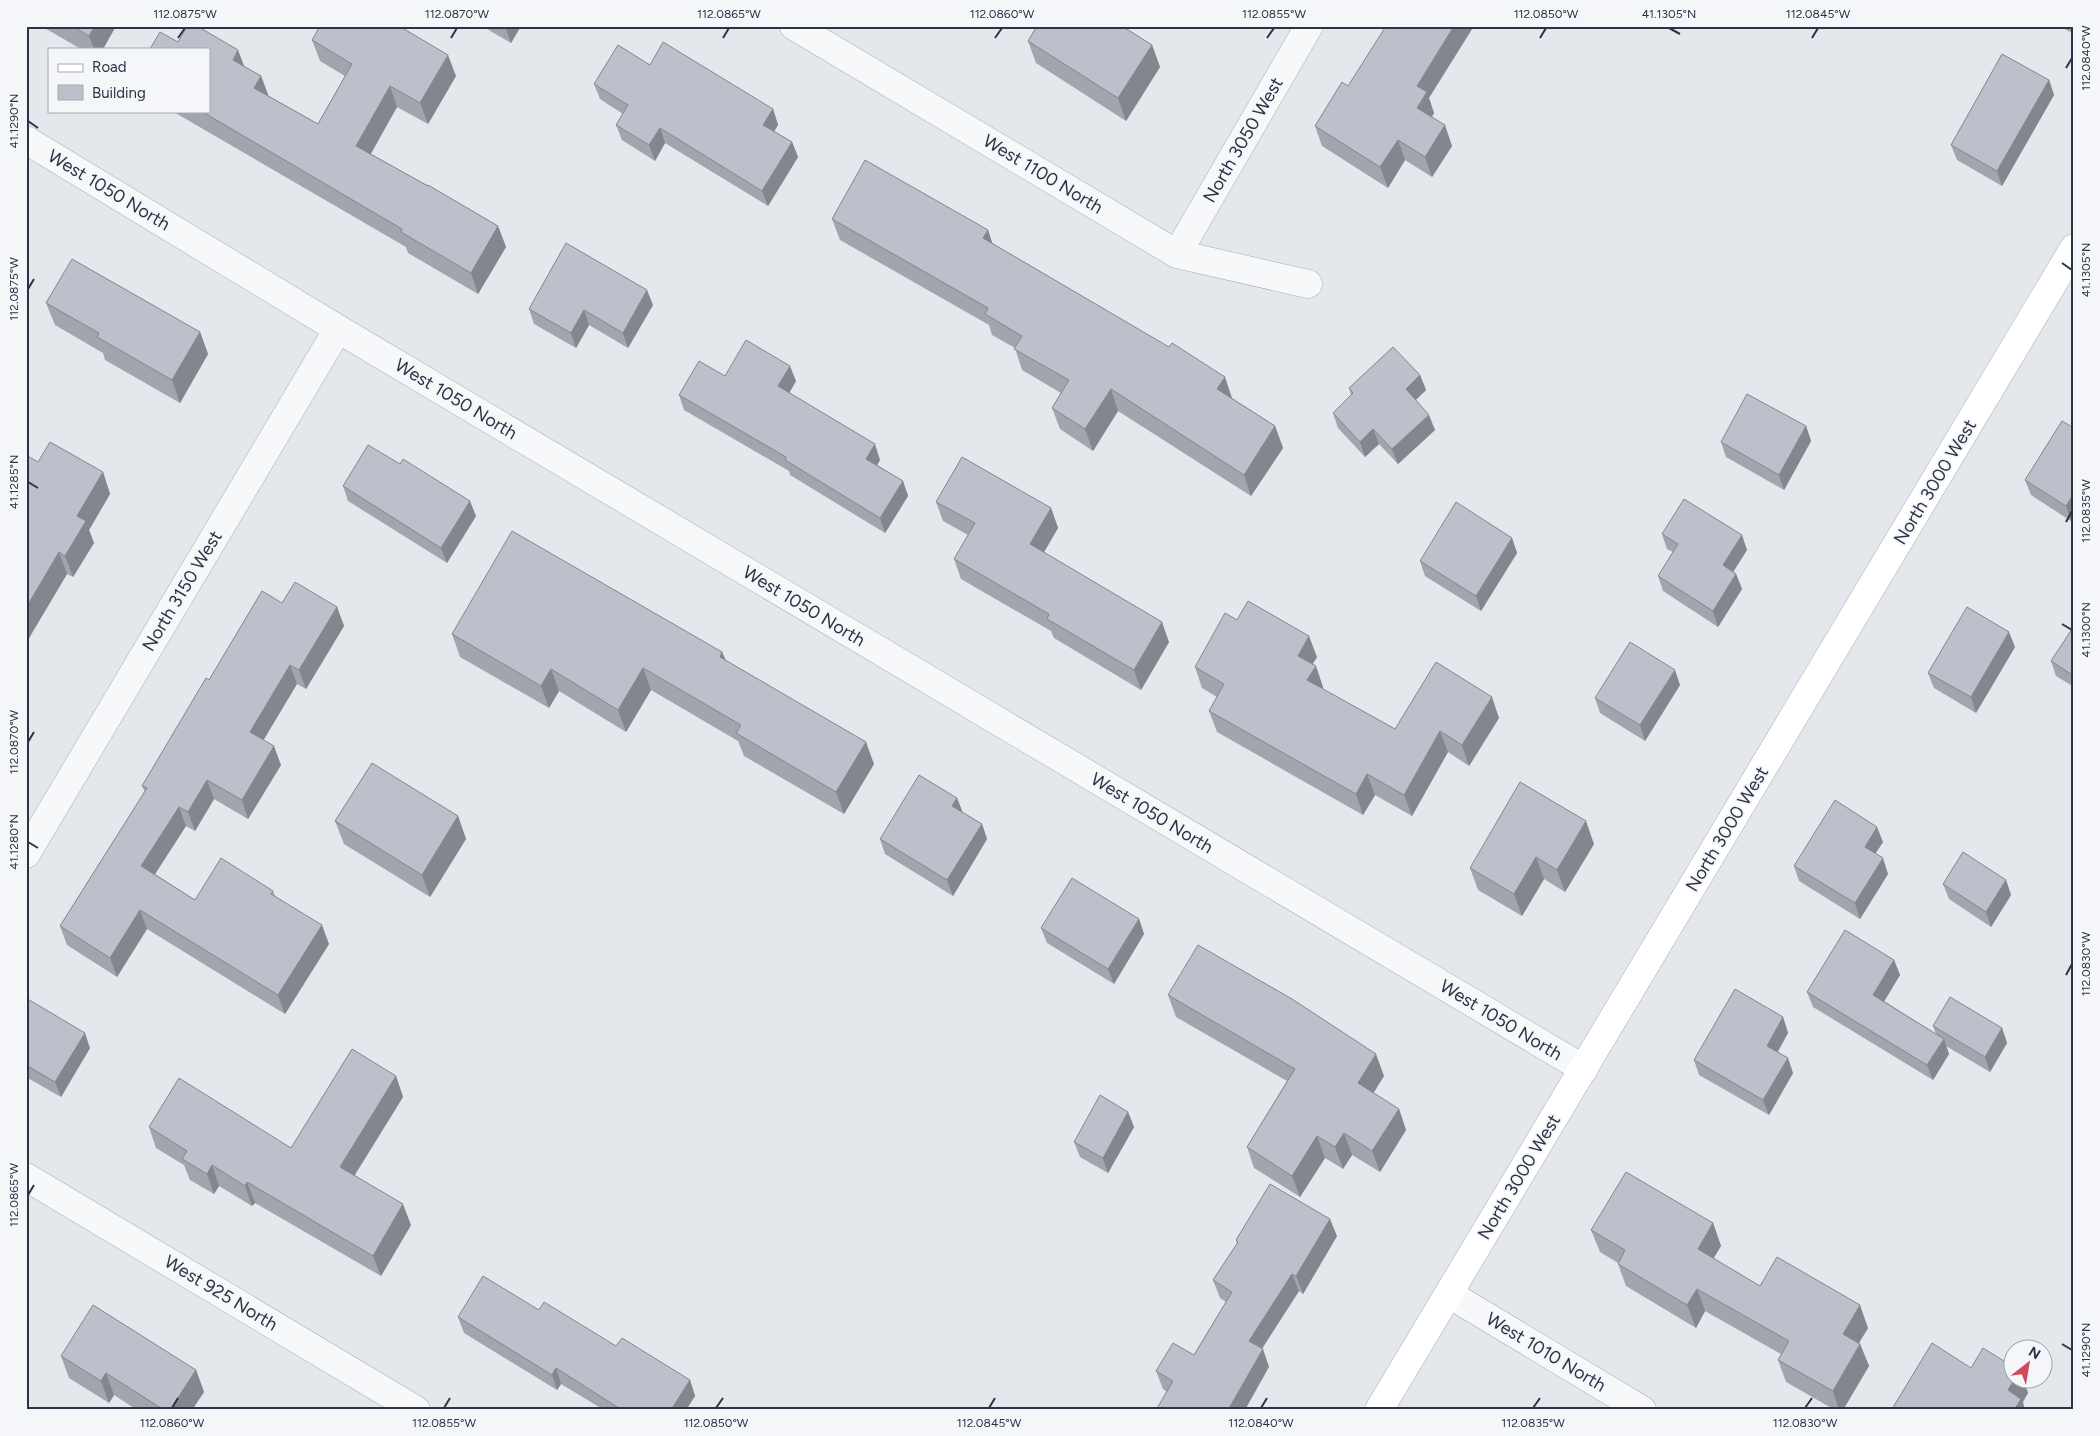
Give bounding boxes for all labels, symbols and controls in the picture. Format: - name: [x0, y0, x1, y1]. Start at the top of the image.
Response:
- text: 112.0875°W: [153, 7, 217, 21]
- text: 112.0870°W: [425, 7, 490, 21]
- text: 112.0865°W: [697, 7, 761, 21]
- text: 112.0860°W: [970, 7, 1035, 21]
- text: 112.0855°W: [1242, 7, 1306, 21]
- text: 112.0850°W: [1514, 7, 1579, 21]
- text: 41.1305°N: [1642, 7, 1696, 21]
- text: 112.0845°W: [1786, 7, 1851, 21]
- text: 112.0840°W: [2079, 25, 2093, 91]
- legend: [48, 48, 210, 112]
- text: Road: [92, 58, 127, 76]
- street label: North 3050 West: [1198, 73, 1288, 207]
- text: Building: [92, 84, 146, 102]
- text: 41.1290°N: [7, 94, 21, 148]
- street label: West 1100 North: [979, 130, 1107, 218]
- street label: West 1050 North: [44, 145, 174, 235]
- text: 41.1305°N: [2079, 243, 2093, 297]
- text: 112.0875°W: [7, 257, 21, 321]
- street label: West 1050 North: [391, 354, 521, 444]
- street label: North 3000 West: [1889, 415, 1981, 549]
- text: 41.1285°N: [7, 455, 21, 509]
- text: 112.0835°W: [2079, 479, 2093, 543]
- street label: North 3150 West: [137, 527, 227, 655]
- street label: West 1050 North: [739, 561, 869, 651]
- text: 41.1300°N: [2079, 602, 2093, 658]
- text: 112.0870°W: [7, 709, 21, 774]
- street label: North 3000 West: [1681, 762, 1773, 896]
- street label: West 1050 North: [1087, 768, 1217, 858]
- text: 41.1280°N: [7, 814, 21, 870]
- text: 112.0830°W: [2079, 931, 2093, 996]
- street label: West 1050 North: [1436, 975, 1566, 1065]
- street label: North 3000 West: [1473, 1110, 1565, 1244]
- text: 112.0865°W: [7, 1163, 21, 1227]
- street label: West 925 North: [160, 1251, 282, 1335]
- street label: West 1010 North: [1482, 1308, 1610, 1396]
- text: 41.1290°N: [2079, 1323, 2093, 1377]
- north arrow: [2002, 1338, 2052, 1388]
- text: N: [2025, 1343, 2043, 1363]
- text: 112.0860°W: [140, 1416, 205, 1430]
- text: 112.0855°W: [412, 1416, 476, 1430]
- text: 112.0850°W: [684, 1416, 749, 1430]
- text: 112.0845°W: [957, 1416, 1022, 1430]
- text: 112.0840°W: [1228, 1416, 1294, 1430]
- text: 112.0835°W: [1501, 1416, 1565, 1430]
- text: 112.0830°W: [1773, 1416, 1838, 1430]

